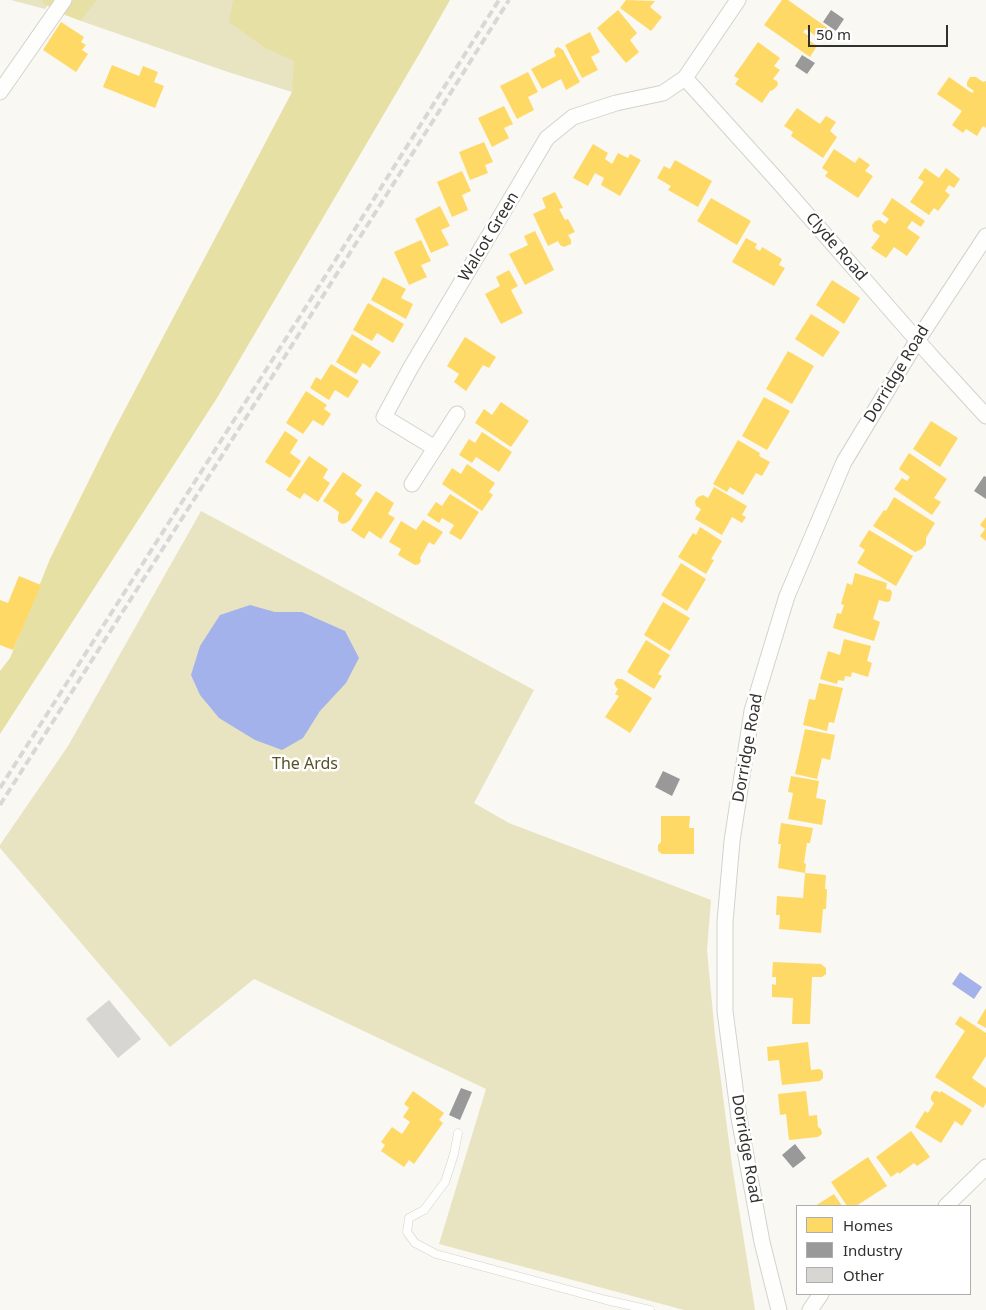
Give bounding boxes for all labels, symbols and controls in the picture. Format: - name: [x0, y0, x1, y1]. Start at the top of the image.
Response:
- scale bar: [811, 15, 951, 47]
- text: 50 m: [816, 24, 851, 44]
- street label: Walcot Green: [455, 189, 523, 285]
- street label: Clyde Road: [801, 209, 871, 285]
- street label: Dorridge Road: [860, 322, 934, 426]
- street label: Dorridge Road: [729, 692, 767, 804]
- park label: The Ards: [272, 754, 338, 774]
- street label: Dorridge Road: [727, 1093, 765, 1205]
- legend: [796, 1205, 971, 1295]
- text: Homes: [843, 1215, 893, 1235]
- text: Industry: [843, 1240, 902, 1260]
- text: Other: [843, 1265, 884, 1285]

